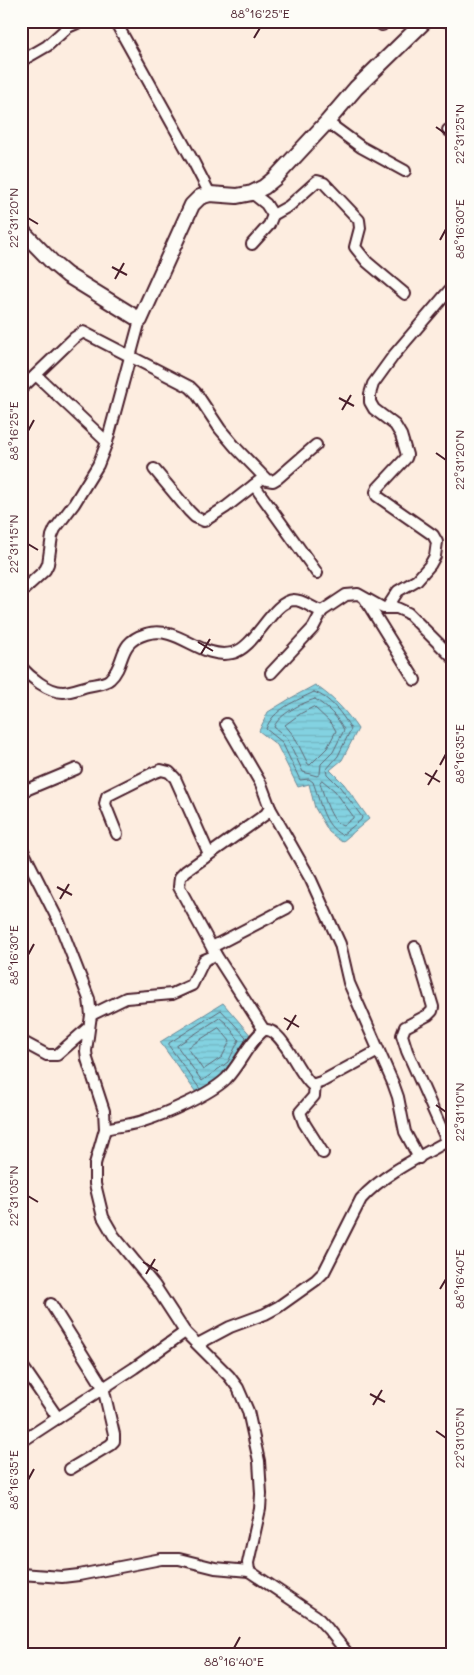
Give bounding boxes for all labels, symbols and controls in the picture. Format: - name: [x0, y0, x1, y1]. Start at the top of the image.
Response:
- text: 88°16'25"E: [230, 5, 290, 21]
- text: 22°31'25"N: [451, 104, 467, 164]
- text: 22°31'20"N: [5, 188, 21, 248]
- text: 88°16'30"E: [451, 199, 467, 259]
- text: 88°16'25"E: [5, 401, 21, 461]
- text: 22°31'20"N: [451, 430, 467, 490]
- text: 22°31'15"N: [5, 515, 21, 573]
- text: 88°16'35"E: [451, 724, 467, 784]
- text: 88°16'30"E: [5, 925, 21, 985]
- text: 22°31'10"N: [451, 1083, 467, 1141]
- text: 22°31'05"N: [5, 1166, 21, 1226]
- text: 88°16'40"E: [451, 1249, 467, 1309]
- text: 22°31'05"N: [451, 1408, 467, 1468]
- text: 88°16'35"E: [5, 1450, 21, 1510]
- text: 88°16'40"E: [204, 1653, 264, 1669]

